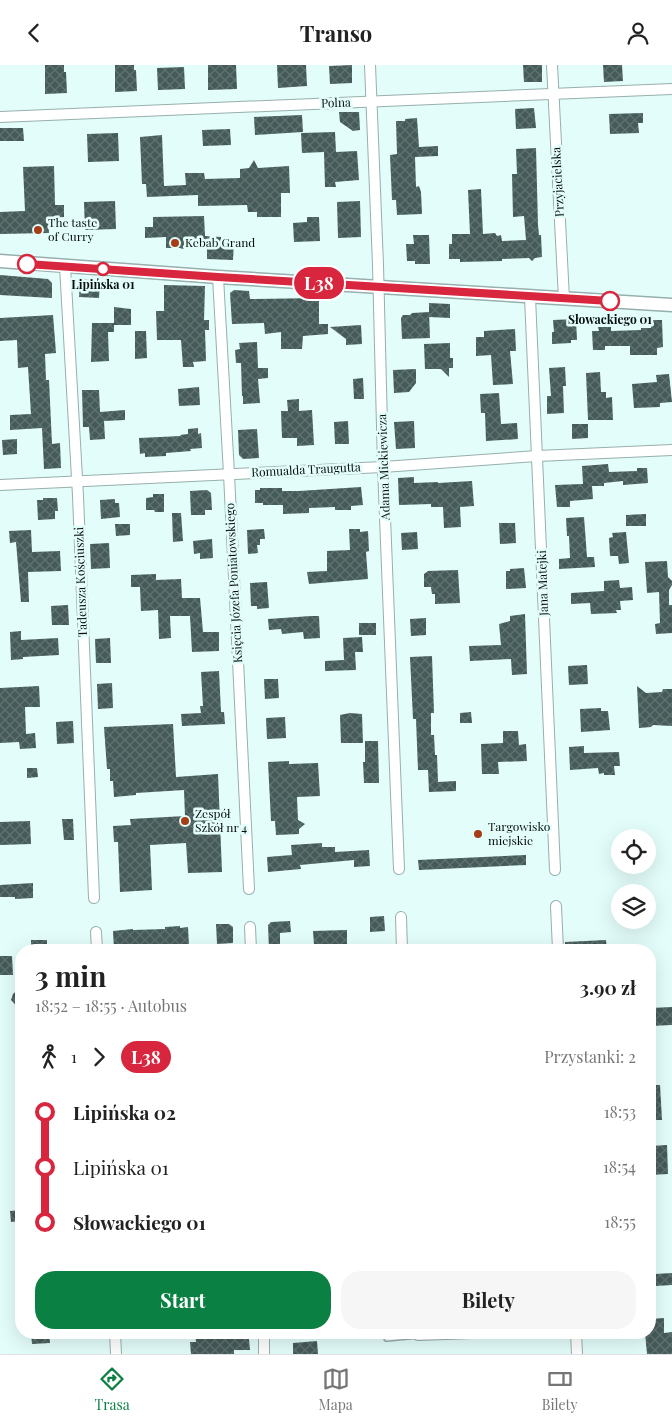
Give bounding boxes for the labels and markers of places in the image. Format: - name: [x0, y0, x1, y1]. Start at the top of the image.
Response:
- place label: The taste of Curry: [48, 214, 97, 244]
- marker: The taste of Curry: [32, 224, 44, 236]
- place label: Kebab Grand: [185, 234, 255, 250]
- marker: Kebab Grand: [169, 237, 181, 249]
- unlabelled marker: [17, 254, 37, 274]
- marker: Lipińska 01: [96, 262, 110, 276]
- place label: Lipińska 01: [71, 276, 135, 292]
- marker: Słowackiego 01: [600, 291, 620, 311]
- place label: Słowackiego 01: [568, 311, 652, 327]
- place label: Zespół Szkół nr 4: [195, 805, 247, 835]
- marker: Zespół Szkół nr 4: [179, 815, 191, 827]
- place label: Targowisko miejskie: [488, 818, 551, 848]
- marker: Targowisko miejskie: [472, 828, 484, 840]

